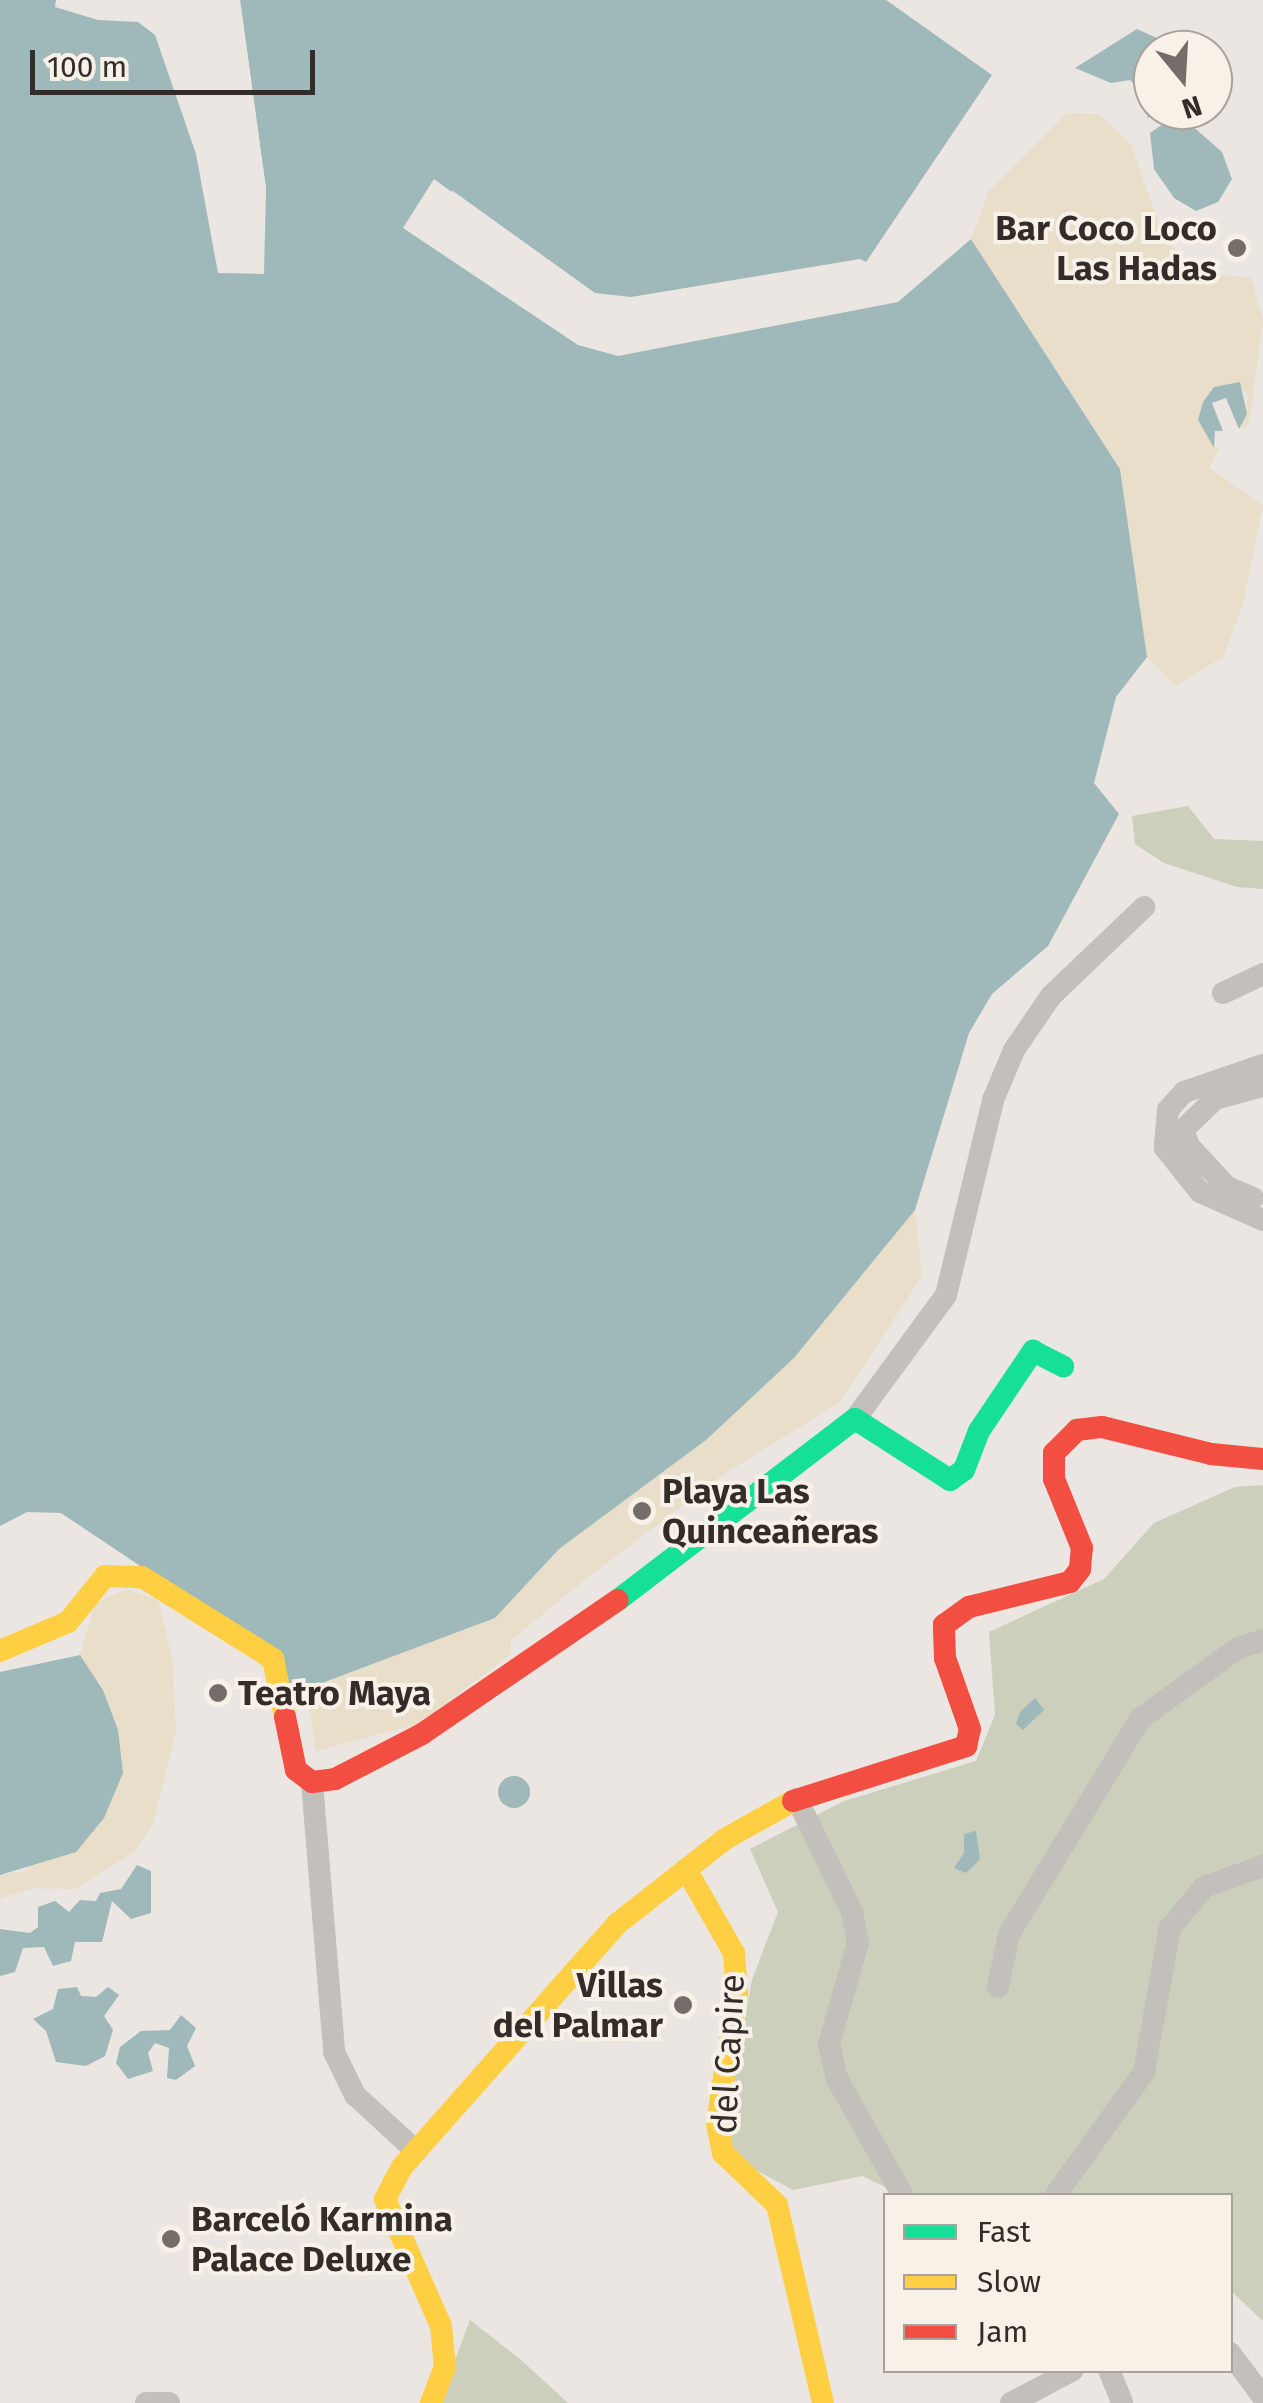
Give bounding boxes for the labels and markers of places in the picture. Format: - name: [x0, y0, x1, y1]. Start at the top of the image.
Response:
- place label: Bar Coco Loco Las Hadas: [995, 207, 1217, 289]
- marker: Bar Coco Loco Las Hadas: [1226, 237, 1248, 259]
- place label: Playa Las Quinceañeras: [662, 1470, 879, 1552]
- marker: Playa Las Quinceañeras: [631, 1500, 653, 1522]
- place label: Teatro Maya: [238, 1672, 431, 1714]
- marker: Teatro Maya: [207, 1682, 229, 1704]
- place label: Villas del Palmar: [493, 1964, 663, 2046]
- marker: Villas del Palmar: [672, 1994, 694, 2016]
- place label: Barceló Karmina Palace Deluxe: [191, 2198, 453, 2280]
- marker: Barceló Karmina Palace Deluxe: [160, 2228, 182, 2250]

